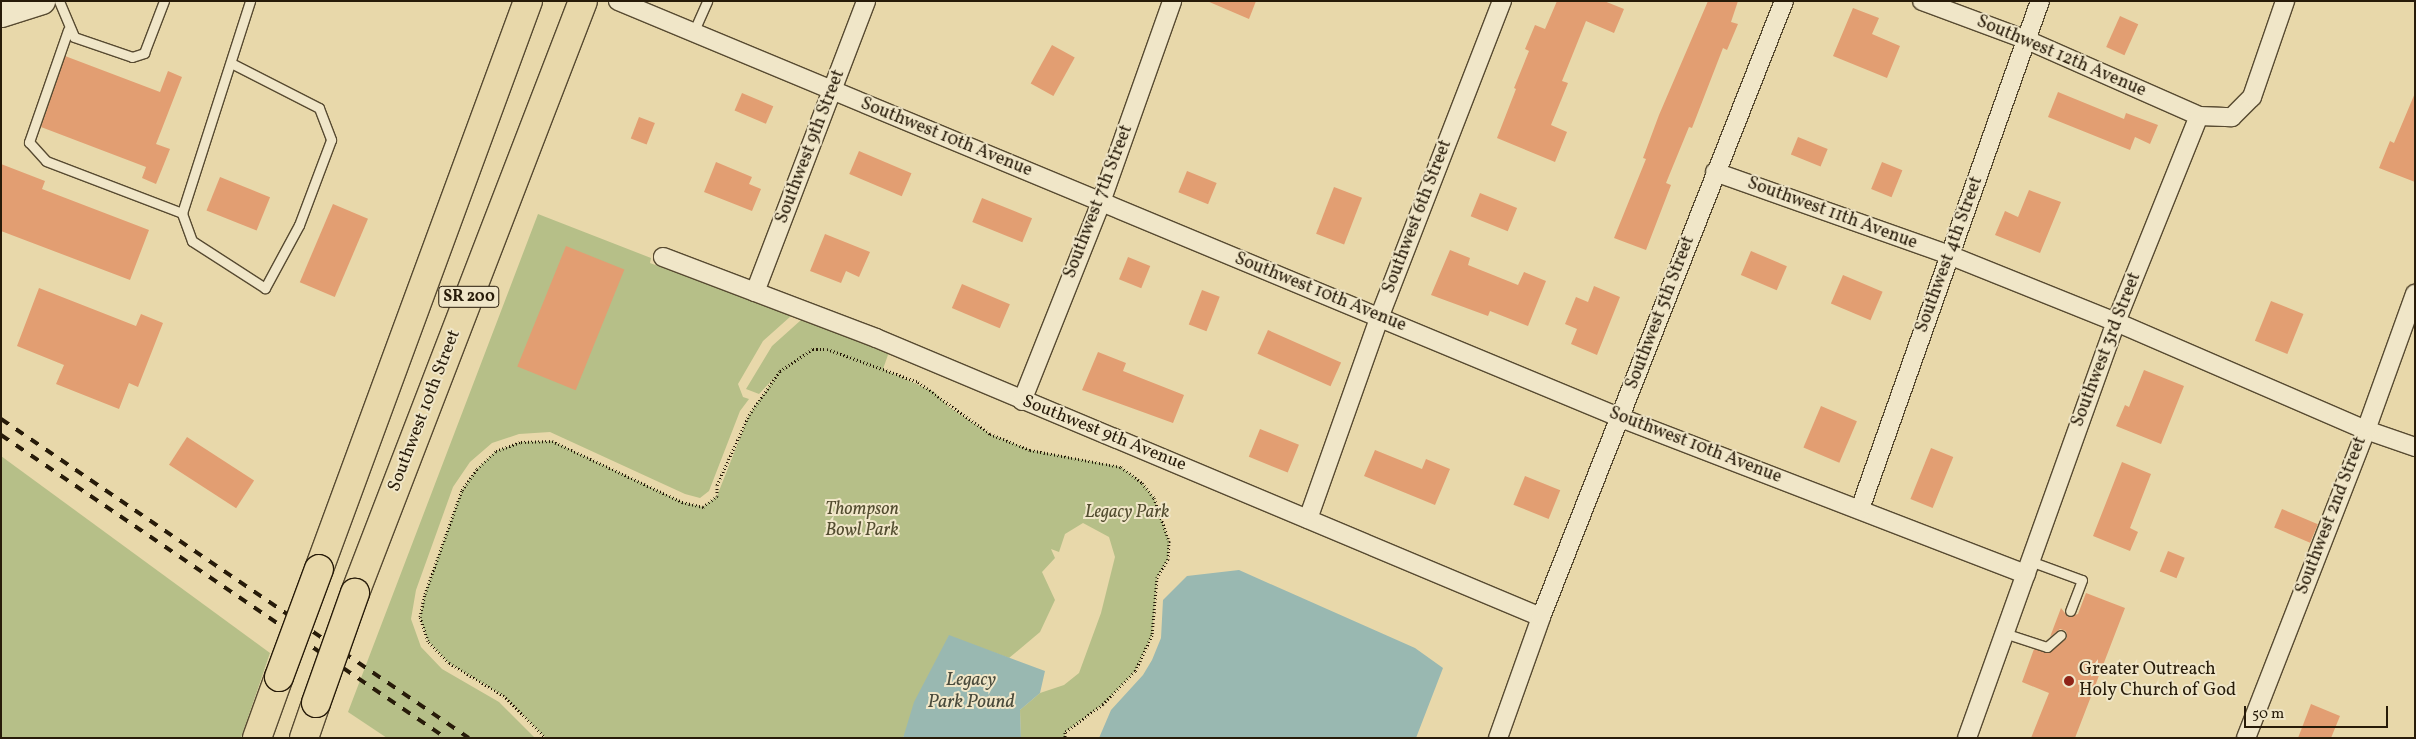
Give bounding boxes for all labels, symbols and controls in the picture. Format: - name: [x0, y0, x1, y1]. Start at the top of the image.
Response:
- street label: Southwest 12th Avenue: [1973, 11, 2149, 103]
- street label: Southwest 9th Street: [772, 67, 850, 227]
- street label: Southwest 10th Avenue: [857, 94, 1035, 182]
- street label: Southwest 7th Street: [1060, 122, 1138, 282]
- street label: Southwest 6th Street: [1379, 137, 1457, 297]
- street label: Southwest 11th Avenue: [1744, 173, 1920, 255]
- street label: Southwest 4th Street: [1912, 174, 1988, 336]
- street label: Southwest 5th Street: [1622, 233, 1700, 393]
- street label: Southwest 10th Avenue: [1231, 249, 1409, 337]
- street label: Southwest 3rd Street: [2068, 270, 2146, 430]
- road number: SR 200: [438, 284, 500, 310]
- street label: Southwest 10th Street: [384, 327, 466, 495]
- street label: Southwest 9th Avenue: [1019, 391, 1189, 477]
- street label: Southwest 10th Avenue: [1606, 403, 1784, 489]
- street label: Southwest 2nd Street: [2292, 434, 2372, 598]
- park label: Thompson Bowl Park: [825, 500, 899, 542]
- park label: Legacy Park: [1085, 502, 1169, 524]
- place label: Greater Outreach Holy Church of God: [2079, 660, 2235, 702]
- water label: Legacy Park Pound: [927, 670, 1015, 714]
- marker: Greater Outreach Holy Church of God: [2063, 675, 2075, 687]
- scale bar: [2246, 696, 2390, 728]
- text: 50 m: [2252, 704, 2284, 725]

